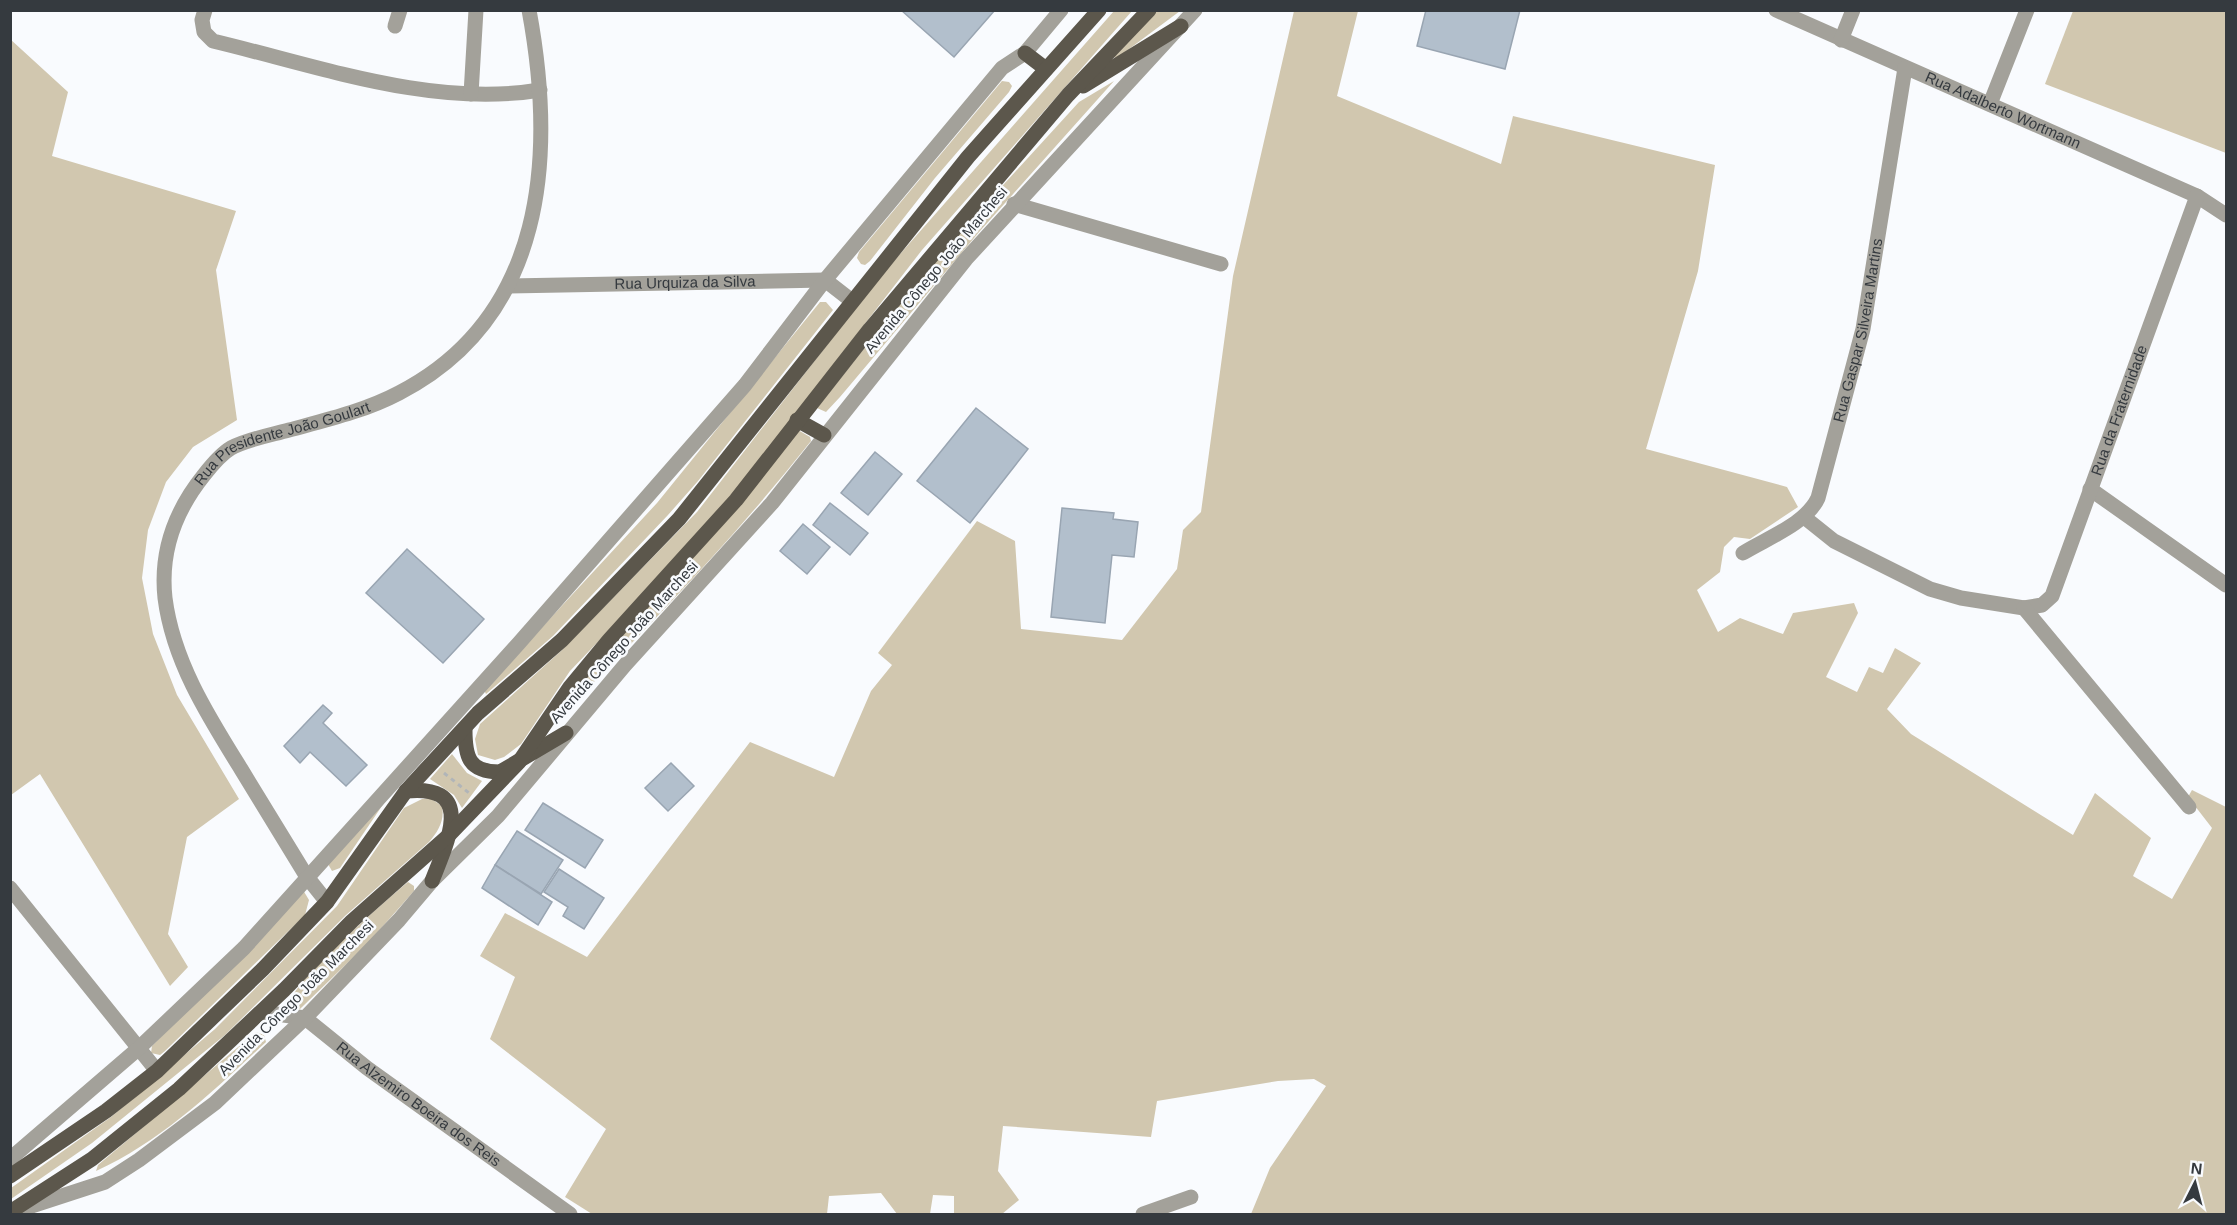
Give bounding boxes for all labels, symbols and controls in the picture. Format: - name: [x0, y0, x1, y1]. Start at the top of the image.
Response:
- street label: Rua Adalberto Wortmann: [1923, 68, 2083, 152]
- street label: Avenida Cônego João Marchesi: [861, 183, 1010, 356]
- street label: Rua Gaspar Silveira Martins: [1830, 237, 1885, 424]
- street label: Rua Urquiza da Silva: [614, 272, 756, 292]
- street label: Rua da Fraternidade: [2087, 343, 2150, 478]
- street label: Rua Presidente João Goulart: [190, 398, 373, 488]
- street label: Avenida Cônego João Marchesi: [546, 557, 701, 726]
- street label: Avenida Cônego João Marchesi: [215, 917, 377, 1079]
- street label: Rua Alzemiro Boeira dos Reis: [333, 1038, 504, 1169]
- north arrow: [2165, 1153, 2225, 1213]
- text: N: [2190, 1160, 2203, 1178]

